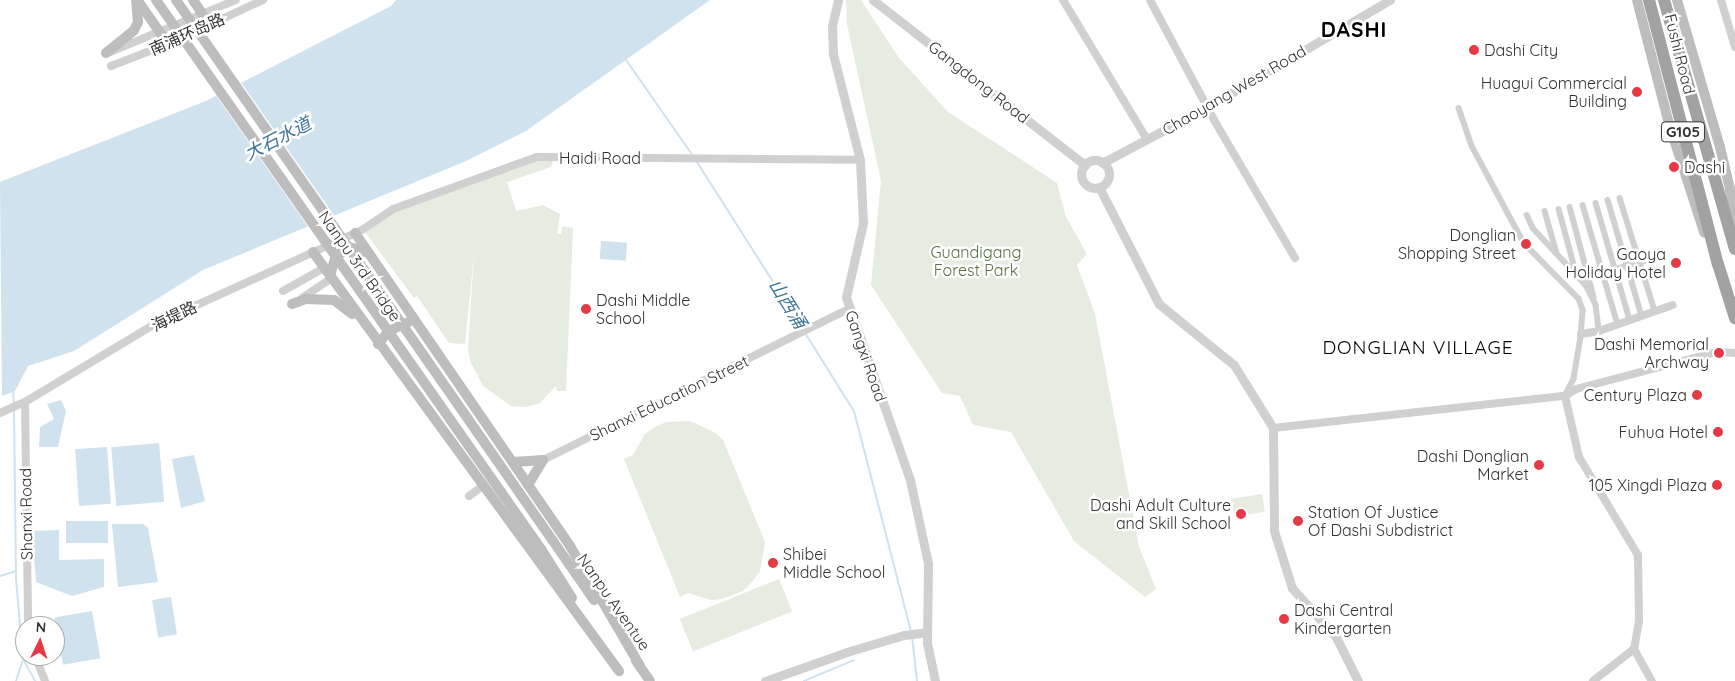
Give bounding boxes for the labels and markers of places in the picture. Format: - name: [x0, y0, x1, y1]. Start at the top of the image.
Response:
- place label: Dashi City: [1484, 40, 1558, 60]
- marker: Dashi City: [1468, 44, 1480, 56]
- place label: Huagui Commercial Building: [1481, 73, 1627, 111]
- marker: Huagui Commercial Building: [1631, 86, 1643, 98]
- place label: Dashi: [1684, 157, 1725, 177]
- marker: Dashi: [1668, 161, 1680, 173]
- place label: Donglian Shopping Street: [1398, 225, 1516, 263]
- marker: Donglian Shopping Street: [1520, 238, 1532, 250]
- place label: Gaoya Holiday Hotel: [1566, 244, 1666, 282]
- marker: Gaoya Holiday Hotel: [1670, 257, 1682, 269]
- place label: Dashi Middle School: [596, 290, 690, 328]
- marker: Dashi Middle School: [580, 303, 592, 315]
- place label: Dashi Memorial Archway: [1594, 334, 1709, 372]
- marker: Dashi Memorial Archway: [1713, 347, 1725, 359]
- place label: Century Plaza: [1584, 385, 1687, 405]
- marker: Century Plaza: [1691, 389, 1703, 401]
- place label: Fuhua Hotel: [1619, 422, 1708, 442]
- marker: Fuhua Hotel: [1712, 426, 1724, 438]
- place label: Dashi Donglian Market: [1417, 446, 1529, 484]
- marker: Dashi Donglian Market: [1533, 459, 1545, 471]
- place label: 105 Xingdi Plaza: [1589, 475, 1707, 495]
- marker: 105 Xingdi Plaza: [1711, 479, 1723, 491]
- place label: Dashi Adult Culture and Skill School: [1090, 495, 1231, 533]
- place label: Station Of Justice Of Dashi Subdistrict: [1308, 502, 1453, 540]
- marker: Dashi Adult Culture and Skill School: [1235, 508, 1247, 520]
- marker: Station Of Justice Of Dashi Subdistrict: [1292, 515, 1304, 527]
- place label: Shibei Middle School: [783, 544, 885, 582]
- marker: Shibei Middle School: [767, 557, 779, 569]
- place label: Dashi Central Kindergarten: [1294, 600, 1393, 638]
- marker: Dashi Central Kindergarten: [1278, 613, 1290, 625]

